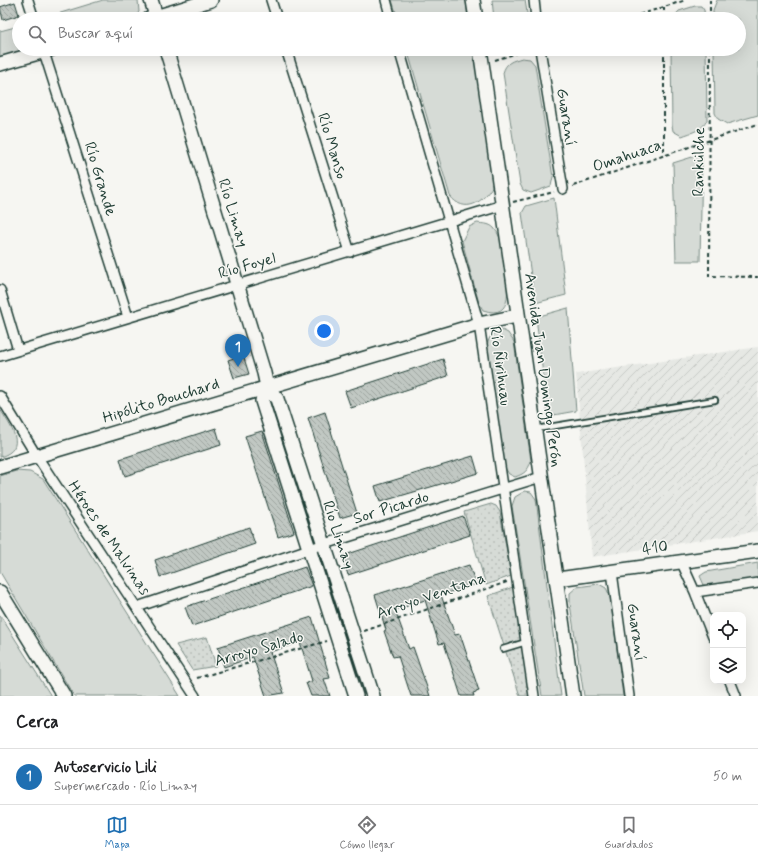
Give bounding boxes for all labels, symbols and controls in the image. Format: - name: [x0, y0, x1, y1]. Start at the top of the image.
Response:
- search box: [12, 12, 746, 56]
- icon: search: [26, 23, 48, 45]
- text: Buscar aquí: [58, 24, 133, 44]
- street label: Guaraní: [551, 87, 581, 147]
- street label: Río Manso: [312, 110, 352, 182]
- street label: Rankülche: [688, 127, 710, 197]
- street label: Omahuaca: [590, 134, 664, 178]
- street label: Río Grande: [79, 139, 121, 219]
- street label: Río Limay: [213, 176, 253, 250]
- street label: Río Foyel: [216, 248, 278, 284]
- street label: Avenida Juan Domingo Perón: [518, 272, 567, 468]
- your location: [314, 321, 334, 341]
- street label: Río Ñirihuau: [484, 325, 516, 407]
- pin: 1: [225, 334, 251, 367]
- street label: Hipólito Bouchard: [100, 373, 222, 429]
- street label: Héroes de Malvinas: [63, 477, 155, 599]
- street label: Sor Picardo: [351, 486, 432, 529]
- street label: Río Limay: [317, 498, 359, 572]
- street label: 410: [641, 536, 669, 560]
- street label: Arroyo Ventana: [374, 568, 488, 624]
- street label: Guaraní: [622, 602, 650, 662]
- map controls: [710, 612, 746, 684]
- button: locate: [710, 612, 746, 648]
- street label: Arroyo Salado: [212, 626, 306, 672]
- button: layers: [710, 648, 746, 684]
- text: Cerca: [16, 711, 59, 733]
- text: Autoservicio Lili: [54, 758, 157, 778]
- text: 1: [26, 768, 32, 785]
- text: 50 m: [713, 768, 742, 785]
- text: Supermercado · Río Limay: [54, 778, 197, 795]
- tab: Mapa: [105, 814, 130, 852]
- tab: Cómo llegar: [340, 814, 395, 852]
- tab: Guardados: [604, 814, 653, 852]

